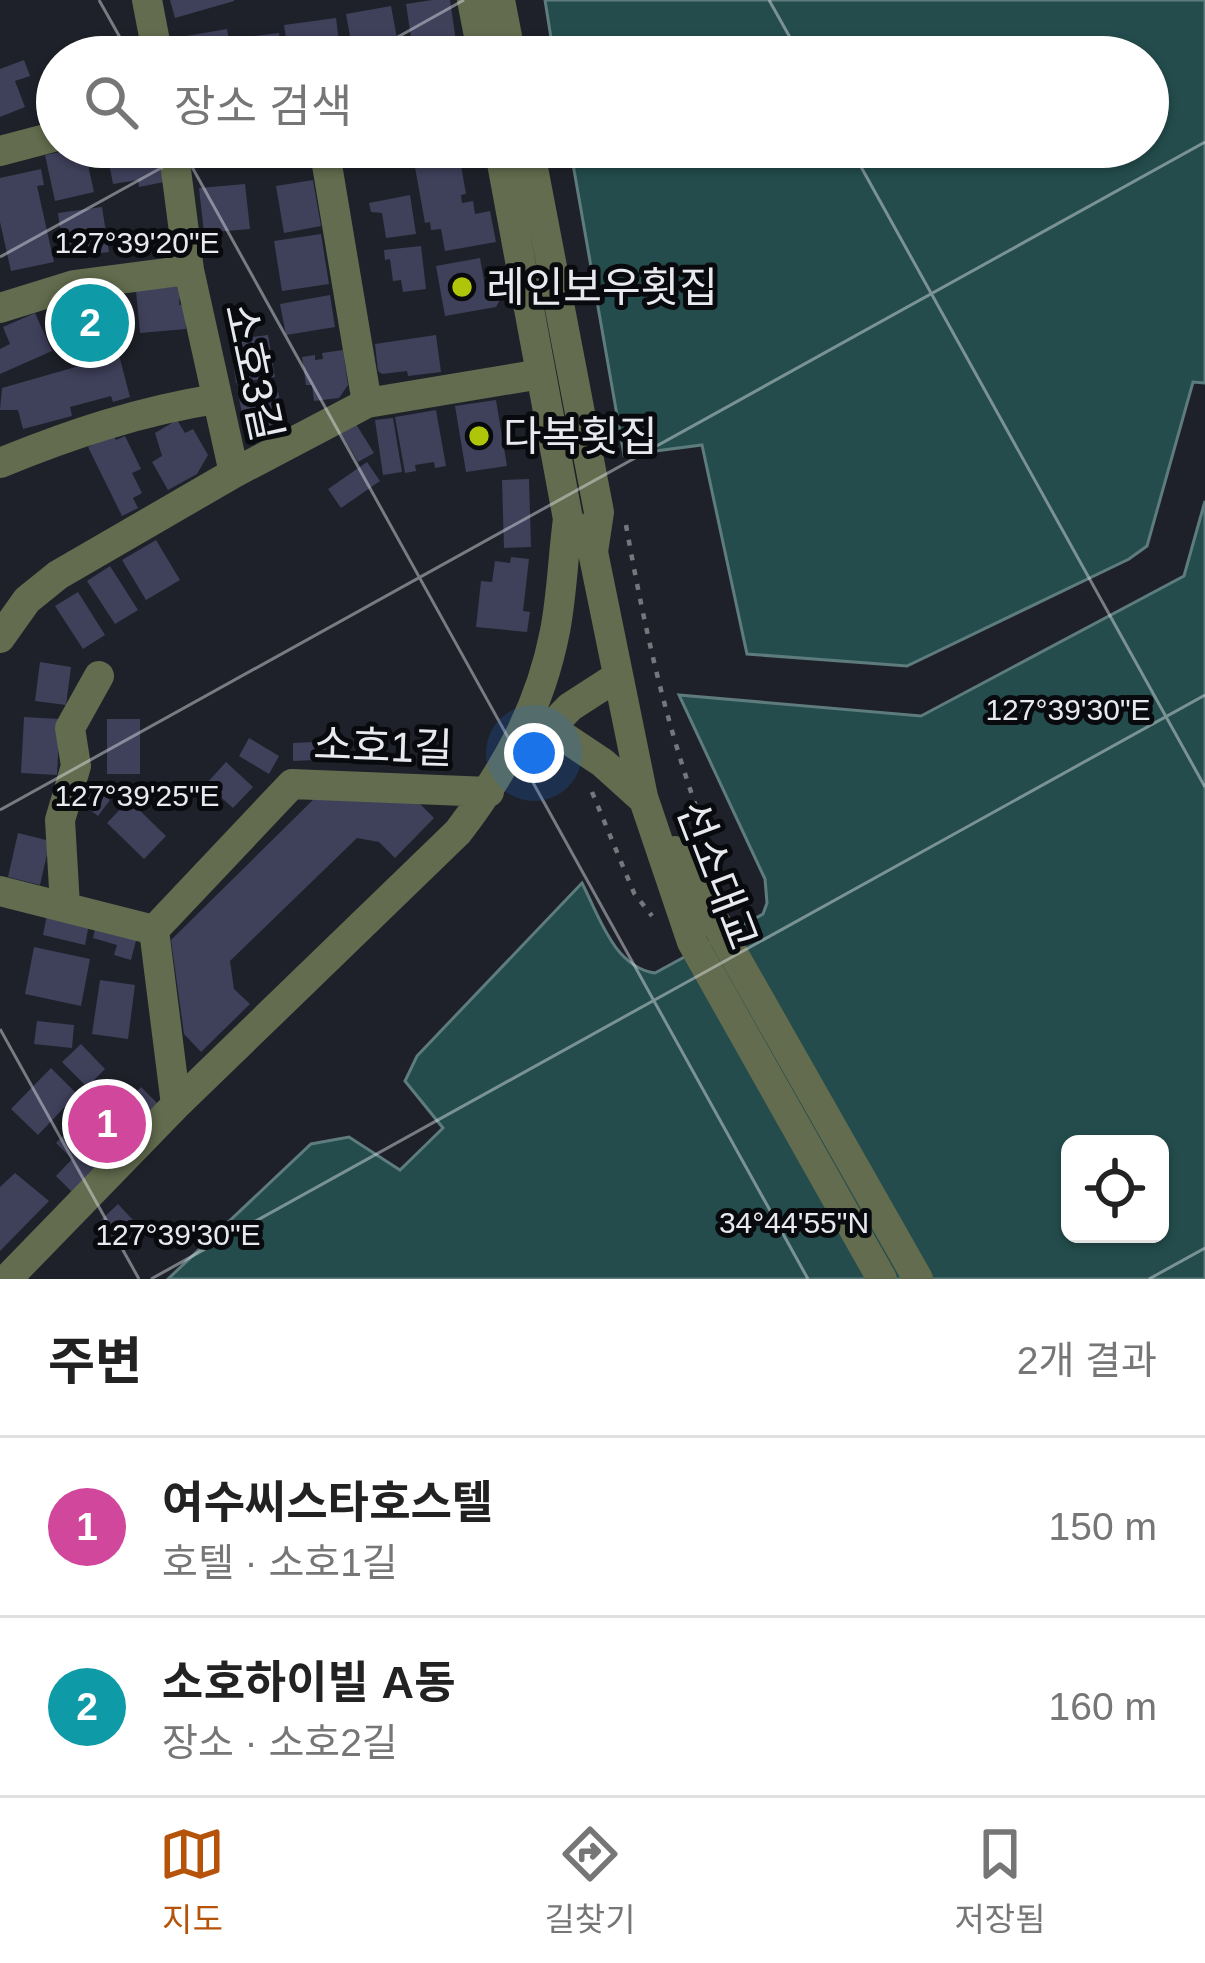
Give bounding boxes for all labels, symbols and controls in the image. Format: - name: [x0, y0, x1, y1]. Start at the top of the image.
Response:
- search box: [36, 36, 1169, 168]
- icon: search: [78, 69, 144, 135]
- text: 장소 검색: [174, 81, 352, 132]
- text: 127°39'20"E: [54, 226, 220, 259]
- place label: 레인보우횟집: [486, 264, 718, 311]
- marker: 레인보우횟집: [449, 274, 475, 300]
- pin: 2: [51, 278, 129, 368]
- street label: 소호3길: [216, 299, 291, 445]
- place label: 다복횟집: [503, 413, 658, 460]
- marker: 다복횟집: [466, 423, 492, 449]
- text: 127°39'30"E: [985, 693, 1151, 726]
- street label: 소호1길: [313, 721, 453, 772]
- your location: [504, 723, 564, 783]
- text: 127°39'25"E: [54, 779, 220, 812]
- street label: 선소대교: [668, 795, 767, 956]
- pin: 1: [68, 1079, 146, 1169]
- map controls: [1061, 1135, 1169, 1243]
- button: locate: [1061, 1135, 1169, 1243]
- text: 34°44'55"N: [719, 1206, 869, 1239]
- text: 127°39'30"E: [95, 1218, 261, 1251]
- text: 주변: [48, 1333, 142, 1390]
- text: 2개 결과: [1017, 1339, 1157, 1382]
- text: 여수씨스타호스텔: [162, 1477, 493, 1528]
- text: 1: [76, 1505, 98, 1548]
- text: 150 m: [1049, 1505, 1157, 1548]
- text: 호텔 · 소호1길: [162, 1541, 398, 1584]
- text: 소호하이빌 A동: [162, 1657, 455, 1708]
- text: 2: [76, 1685, 98, 1728]
- text: 160 m: [1049, 1685, 1157, 1728]
- text: 장소 · 소호2길: [162, 1721, 398, 1764]
- tab: 지도: [159, 1821, 225, 1941]
- tab: 길찾기: [544, 1821, 636, 1941]
- tab: 저장됨: [954, 1821, 1046, 1941]

